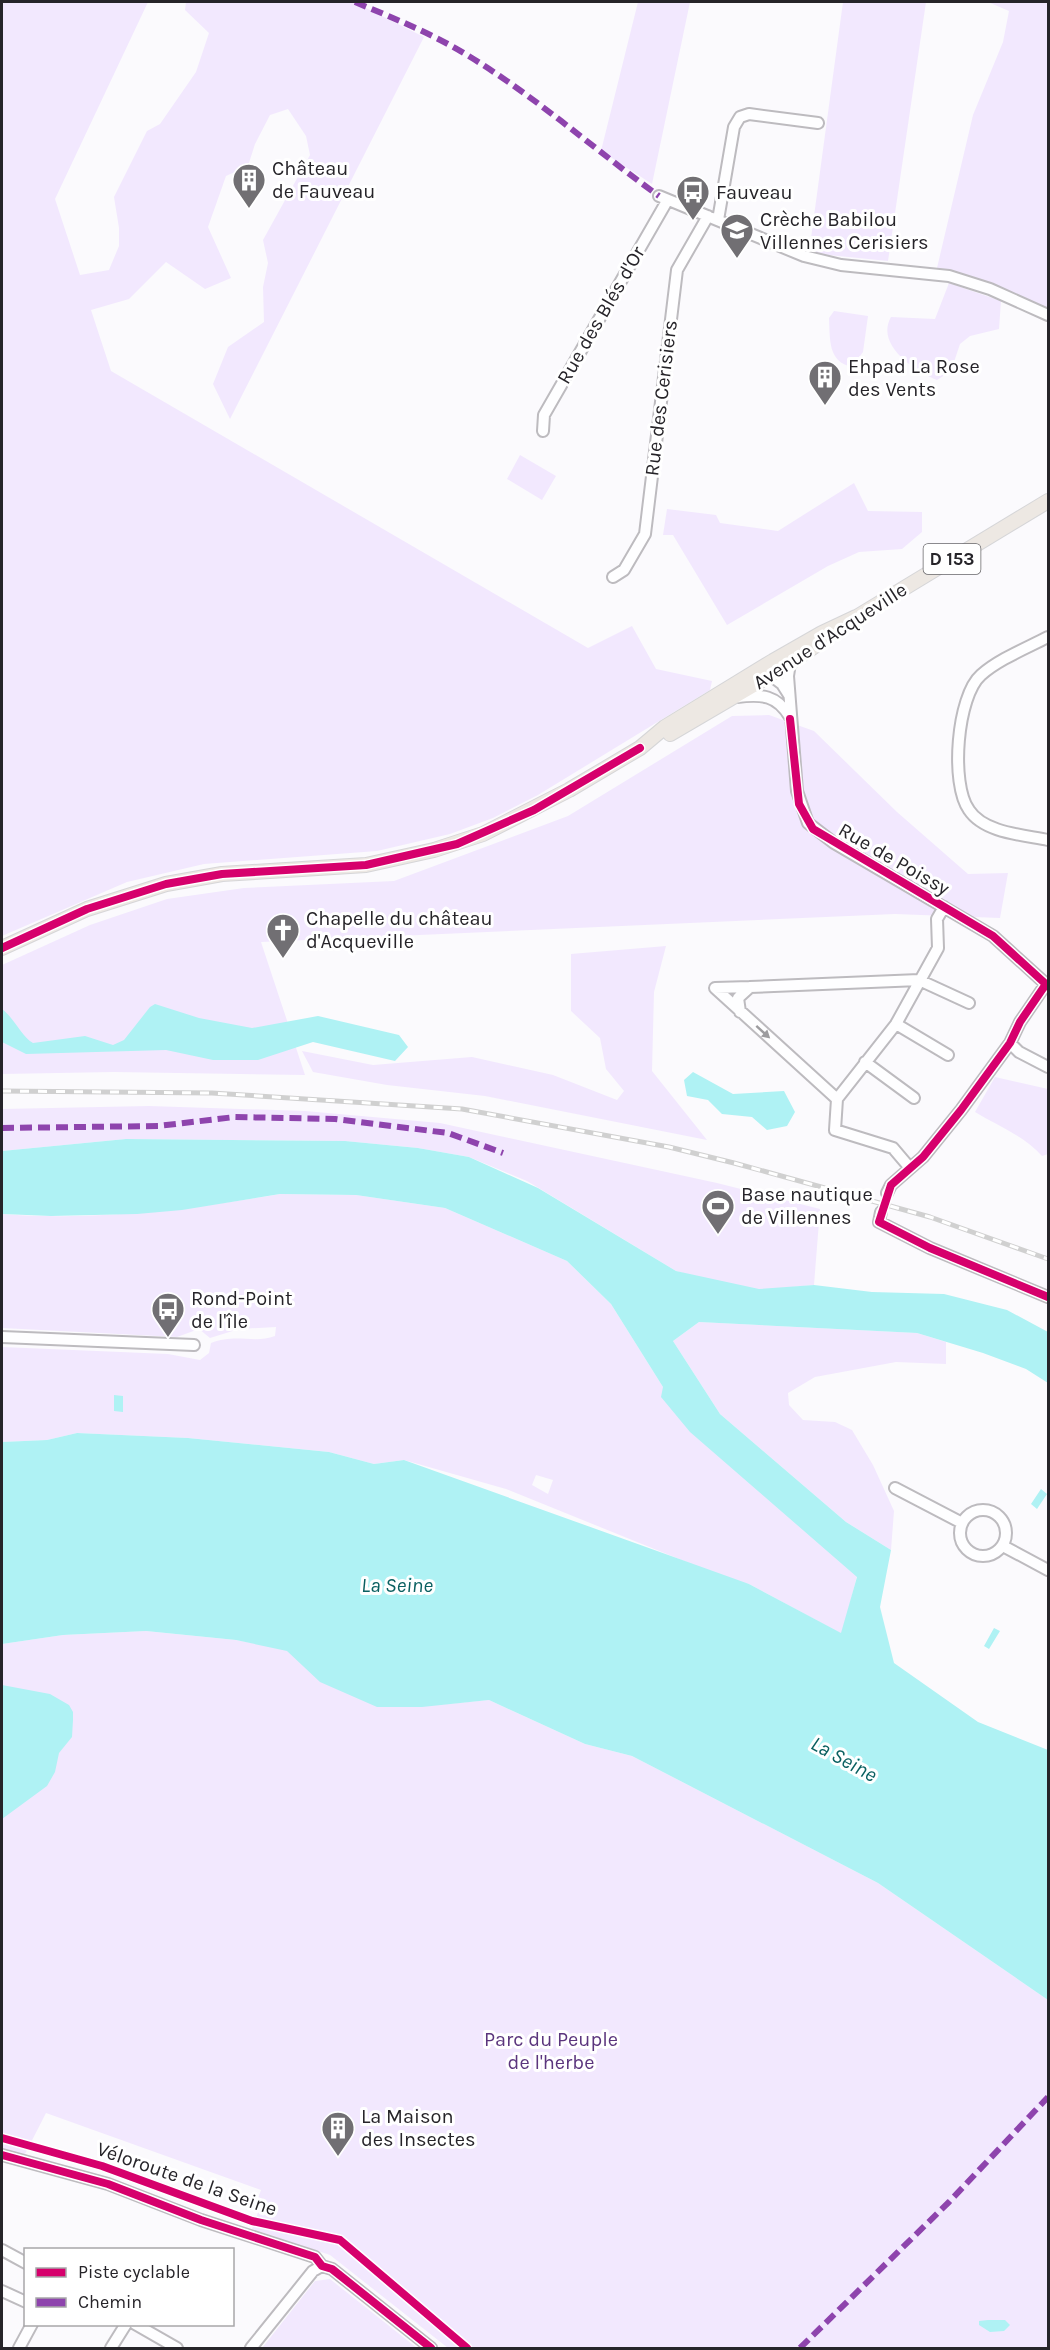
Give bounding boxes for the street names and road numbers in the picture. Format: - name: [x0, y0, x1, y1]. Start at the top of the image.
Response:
- street label: Rue des Blés d'Or: [552, 241, 650, 388]
- street label: Rue des Cerisiers: [640, 319, 682, 477]
- road number: D 153: [924, 544, 980, 574]
- street label: Avenue d'Acqueville: [749, 578, 911, 694]
- street label: Rue de Poissy: [834, 818, 954, 900]
- street label: Véloroute de la Seine: [94, 2137, 280, 2221]

